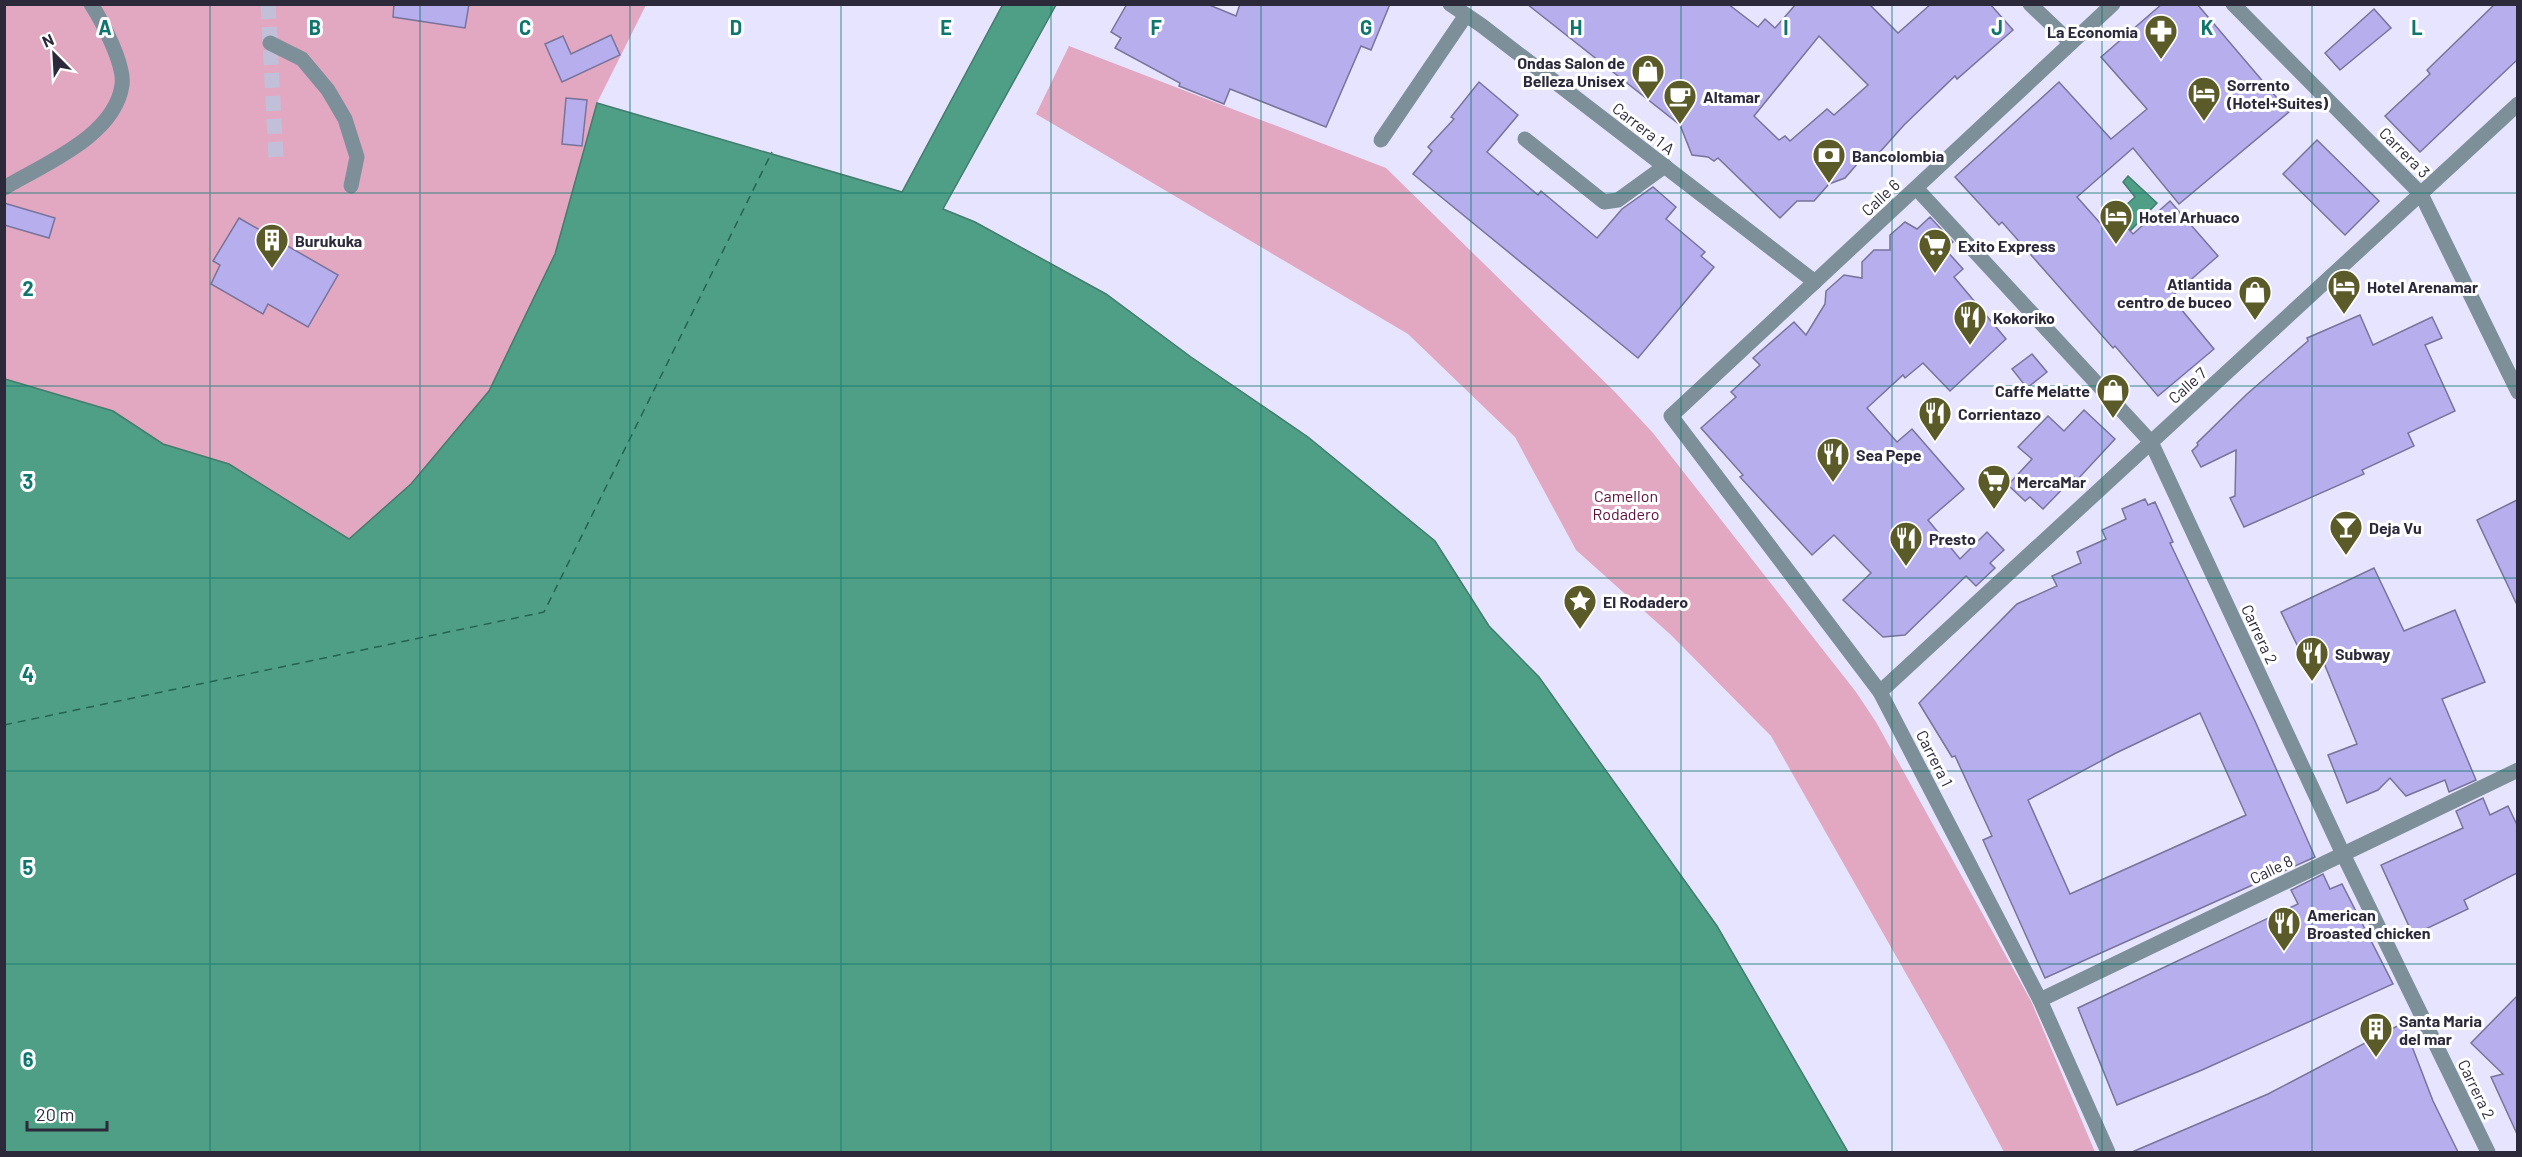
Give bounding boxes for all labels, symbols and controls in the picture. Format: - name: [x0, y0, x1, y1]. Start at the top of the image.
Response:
- pharmacy icon: La Economia: [2143, 13, 2179, 60]
- text: A: [98, 15, 112, 39]
- text: B: [309, 15, 321, 39]
- text: C: [519, 15, 531, 39]
- text: D: [730, 15, 742, 39]
- text: E: [940, 15, 952, 39]
- text: F: [1150, 15, 1162, 39]
- text: G: [1360, 15, 1372, 39]
- text: H: [1570, 15, 1582, 39]
- text: I: [1783, 15, 1789, 39]
- text: J: [1991, 15, 2003, 39]
- text: K: [2201, 15, 2214, 39]
- text: L: [2411, 15, 2423, 39]
- place label: La Economia: [2047, 22, 2138, 41]
- north arrow: [24, 24, 84, 84]
- text: N: [39, 29, 56, 51]
- place label: Ondas Salon de Belleza Unisex: [1517, 53, 1625, 90]
- shop icon: Ondas Salon de Belleza Unisex: [1630, 53, 1666, 100]
- hotel icon: Sorrento (Hotel+Suites): [2186, 75, 2222, 122]
- place label: Sorrento (Hotel+Suites): [2226, 75, 2329, 112]
- cafe icon: Altamar: [1662, 78, 1698, 125]
- place label: Altamar: [1703, 87, 1760, 106]
- street label: Carrera 1 A: [1609, 98, 1679, 158]
- street label: Carrera 3: [2376, 123, 2434, 181]
- bank icon: Bancolombia: [1811, 137, 1847, 184]
- place label: Bancolombia: [1852, 146, 1944, 165]
- street label: Calle 6: [1857, 175, 1903, 219]
- hotel icon: Hotel Arhuaco: [2098, 198, 2134, 245]
- place label: Hotel Arhuaco: [2139, 207, 2240, 226]
- building icon: Burukuka: [254, 222, 290, 269]
- supermarket icon: Exito Express: [1917, 227, 1953, 274]
- place label: Burukuka: [295, 231, 362, 250]
- place label: Exito Express: [1958, 236, 2056, 255]
- hotel icon: Hotel Arenamar: [2326, 268, 2362, 315]
- place label: Atlantida centro de buceo: [2117, 274, 2232, 311]
- shop icon: Atlantida centro de buceo: [2237, 274, 2273, 321]
- text: 2: [22, 276, 34, 300]
- place label: Hotel Arenamar: [2367, 277, 2478, 296]
- restaurant icon: Kokoriko: [1952, 299, 1988, 346]
- place label: Kokoriko: [1993, 308, 2055, 327]
- street label: Calle 7: [2164, 363, 2210, 407]
- shop icon: Caffe Melatte: [2095, 372, 2131, 419]
- place label: Caffe Melatte: [1995, 381, 2090, 400]
- restaurant icon: Corrientazo: [1917, 395, 1953, 442]
- place label: Corrientazo: [1958, 404, 2041, 423]
- restaurant icon: Sea Pepe: [1815, 436, 1851, 483]
- place label: Sea Pepe: [1856, 445, 1922, 464]
- supermarket icon: MercaMar: [1976, 463, 2012, 510]
- text: 3: [23, 469, 33, 493]
- place label: MercaMar: [2017, 472, 2086, 491]
- park label: Camellon Rodadero: [1592, 486, 1660, 523]
- bar icon: Deja Vu: [2328, 509, 2364, 556]
- place label: Deja Vu: [2369, 518, 2422, 537]
- restaurant icon: Presto: [1888, 520, 1924, 567]
- place label: Presto: [1929, 529, 1976, 548]
- place icon: El Rodadero: [1562, 583, 1598, 630]
- place label: El Rodadero: [1603, 592, 1688, 611]
- street label: Carrera 2: [2238, 601, 2282, 667]
- restaurant icon: Subway: [2294, 635, 2330, 682]
- place label: Subway: [2335, 644, 2390, 663]
- text: 4: [22, 662, 34, 686]
- street label: Carrera 1: [1913, 727, 1957, 789]
- street label: Calle 8: [2247, 851, 2295, 887]
- text: 5: [23, 855, 34, 879]
- restaurant icon: American Broasted chicken: [2266, 905, 2302, 952]
- place label: American Broasted chicken: [2307, 905, 2430, 942]
- building icon: Santa Maria del mar: [2358, 1011, 2394, 1058]
- place label: Santa Maria del mar: [2399, 1011, 2482, 1048]
- text: 6: [23, 1047, 34, 1071]
- street label: Carrera 2: [2455, 1056, 2499, 1122]
- scale bar: [27, 1094, 106, 1132]
- text: 20 m: [36, 1103, 74, 1125]

